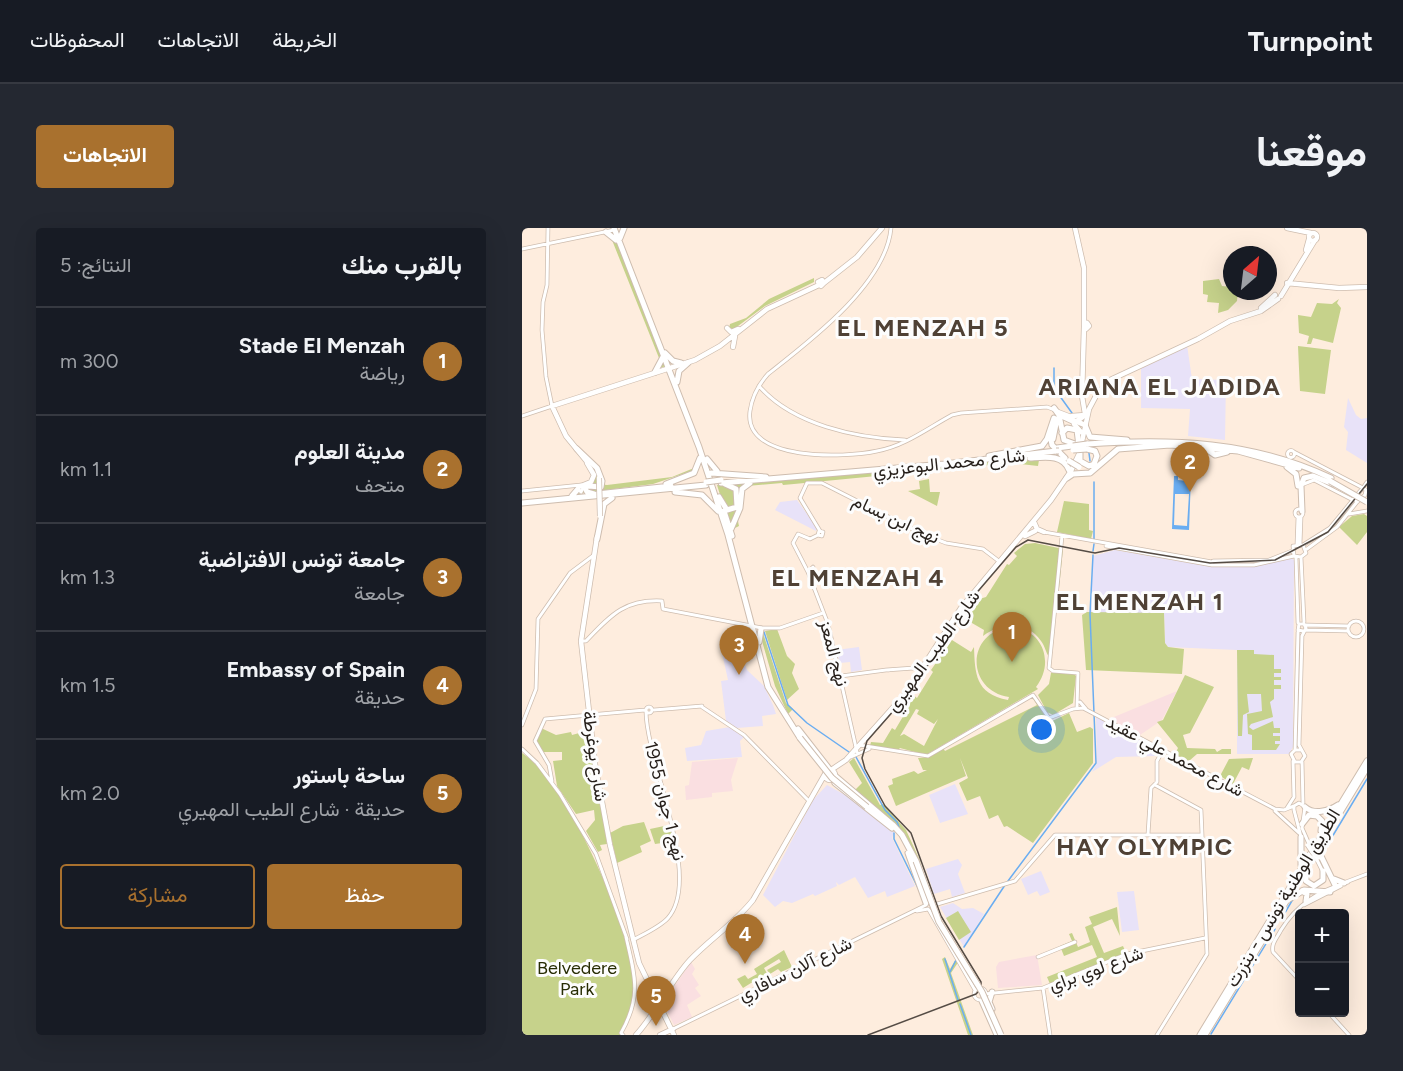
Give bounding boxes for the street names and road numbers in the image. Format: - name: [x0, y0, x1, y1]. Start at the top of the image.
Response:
- street label: شارع محمد البوعزيزي: [872, 444, 1026, 486]
- street label: نهج ابن بسام: [848, 489, 943, 550]
- street label: شارع الطيب المهيري: [881, 586, 988, 719]
- street label: نهج المعز: [813, 616, 853, 689]
- street label: شارع يوغرطة: [577, 709, 612, 803]
- street label: شارع محمد علي عقيد: [1101, 710, 1248, 805]
- street label: نهج 1 جوان 1955: [639, 739, 690, 863]
- street label: الطريق الوطنية تونس - بنزرت: [1221, 805, 1345, 991]
- street label: شارع آلان سافاري: [735, 932, 857, 1010]
- street label: شارع لوي براي: [1046, 942, 1148, 1000]

